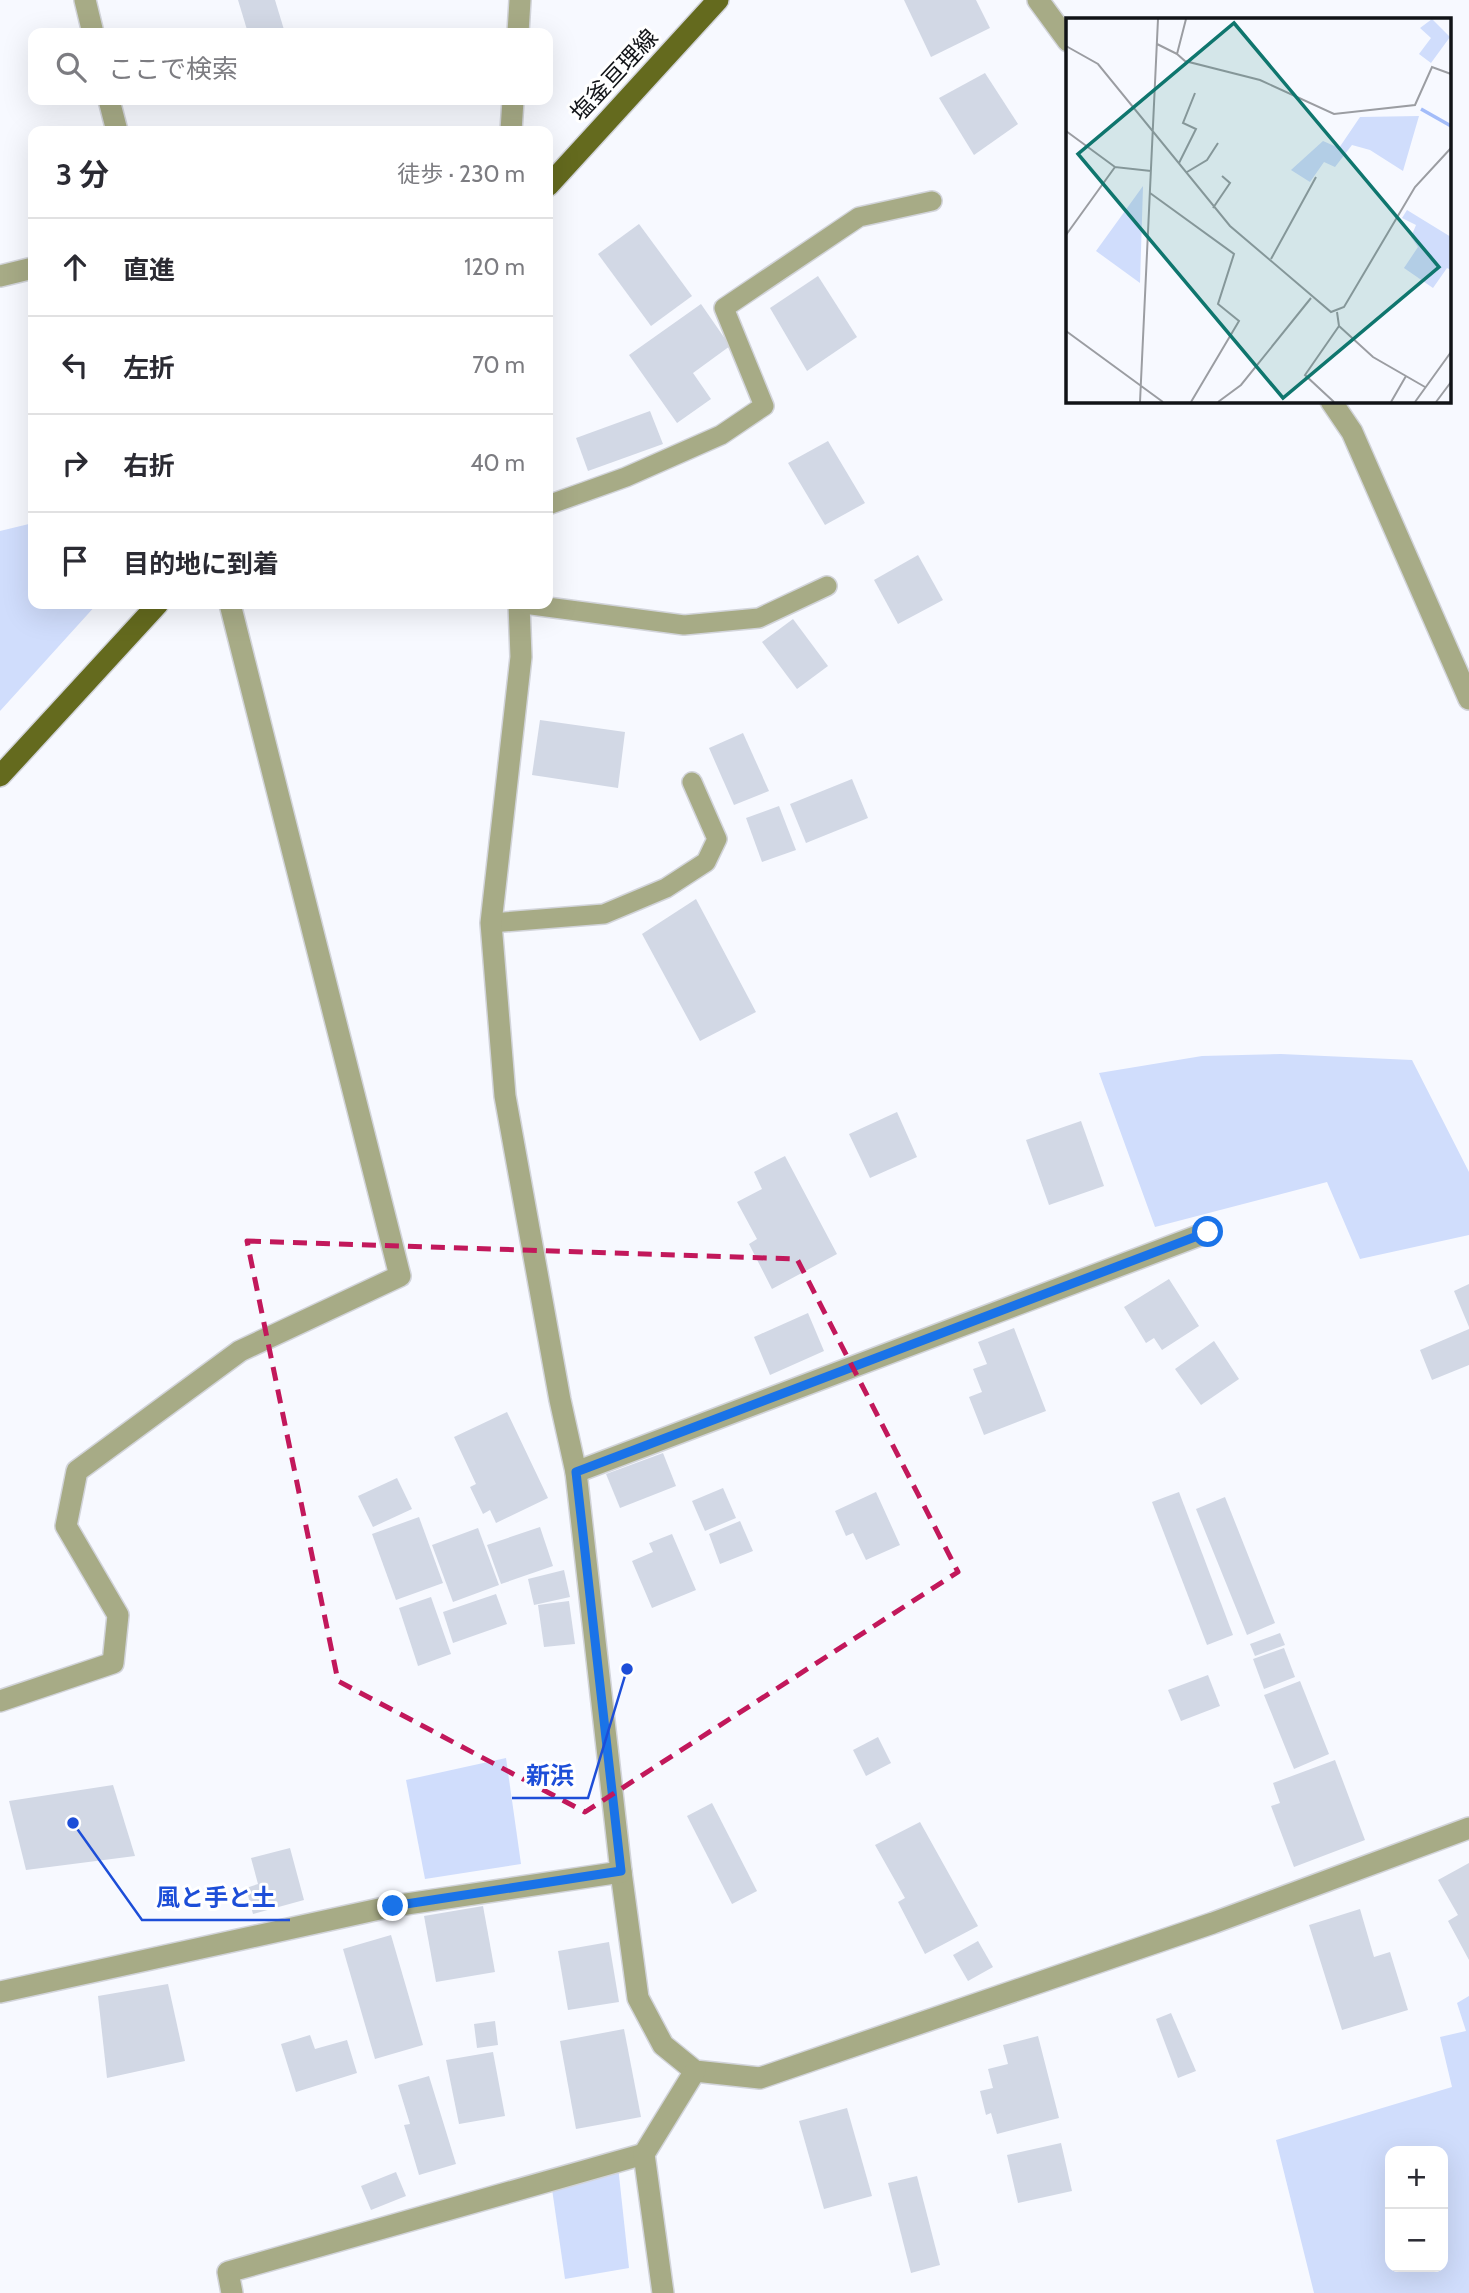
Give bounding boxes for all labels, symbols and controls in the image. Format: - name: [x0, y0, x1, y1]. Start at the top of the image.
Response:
- inset map: [1066, 18, 1452, 402]
- street label: 塩釜亘理線: [565, 23, 663, 127]
- search box: [28, 28, 553, 105]
- icon: search: [52, 48, 90, 86]
- text: ここで検索: [108, 53, 238, 85]
- text: 3 分: [56, 156, 109, 193]
- text: 徒歩 · 230 m: [397, 160, 525, 188]
- icon: ahead: [56, 248, 94, 286]
- text: 120 m: [464, 253, 525, 281]
- text: 直進: [123, 254, 175, 286]
- icon: left: [56, 346, 94, 384]
- text: 70 m: [472, 351, 525, 379]
- text: 左折: [123, 352, 175, 384]
- icon: right: [56, 444, 94, 482]
- text: 40 m: [470, 449, 525, 477]
- text: 右折: [123, 450, 175, 482]
- icon: arrive: [56, 542, 94, 580]
- text: 目的地に到着: [123, 548, 279, 580]
- route start: [1192, 1216, 1223, 1247]
- callout: 新浜: [512, 1753, 588, 1798]
- text: 新浜: [526, 1761, 574, 1790]
- callout: 風と手と土: [142, 1875, 290, 1920]
- text: 風と手と土: [156, 1883, 276, 1912]
- route end: [377, 1890, 408, 1921]
- map controls: [1385, 2146, 1448, 2272]
- button: +: [1385, 2146, 1448, 2209]
- button: −: [1385, 2209, 1448, 2272]

